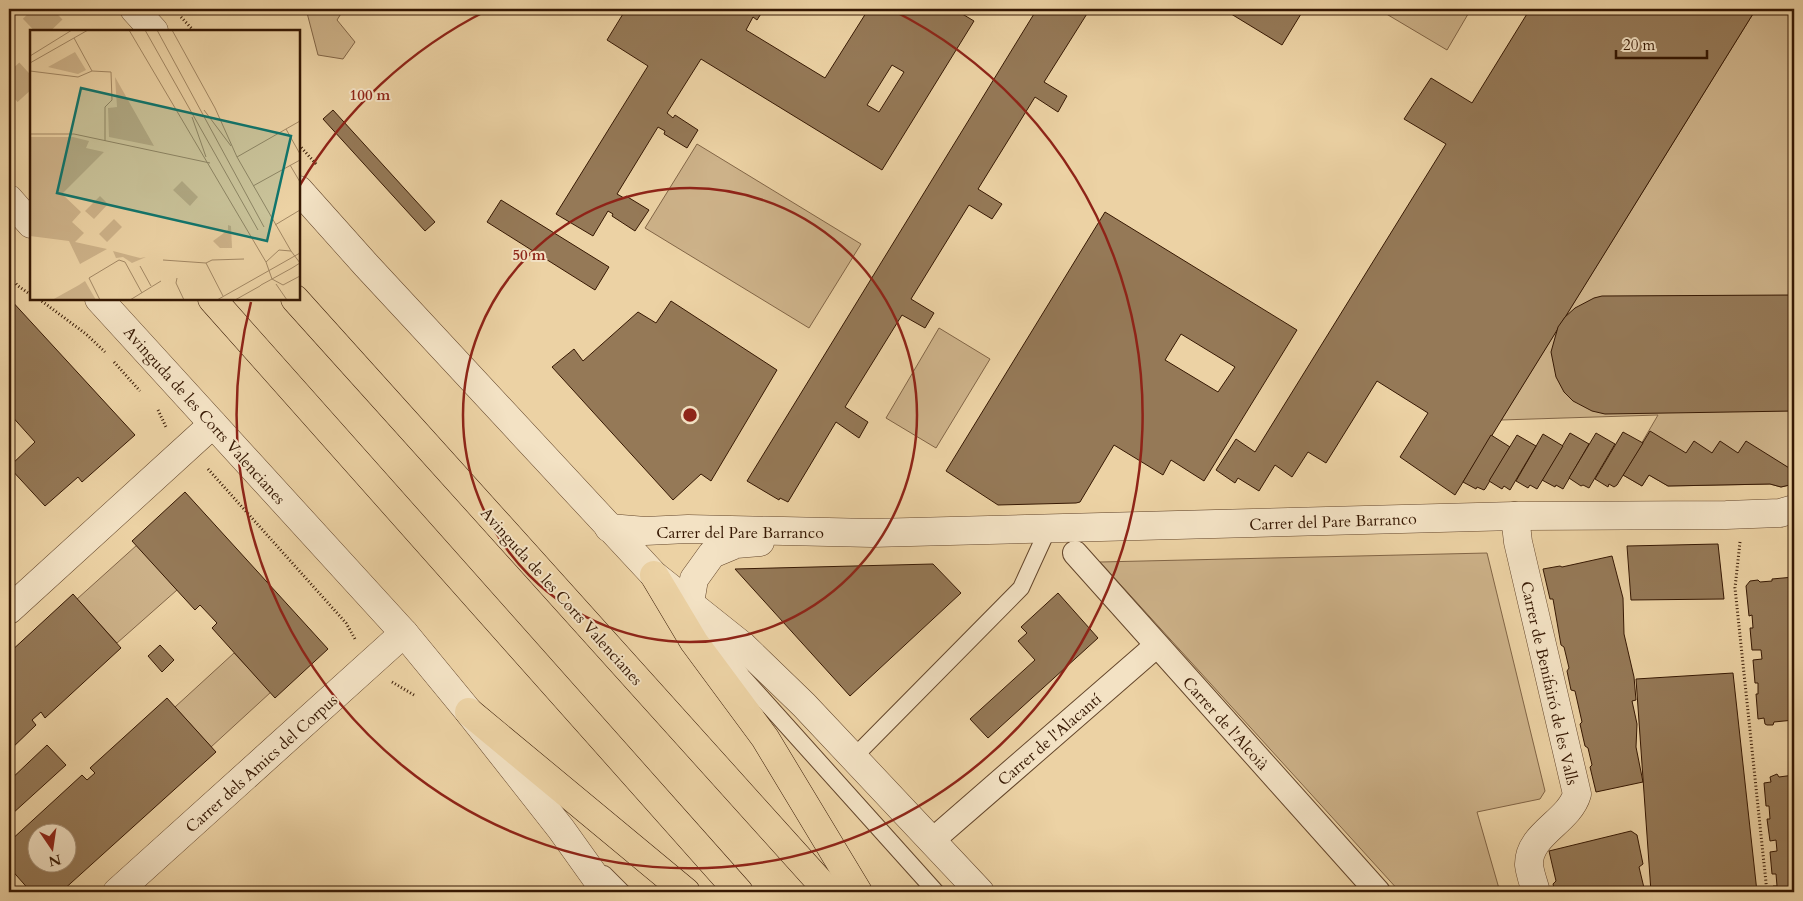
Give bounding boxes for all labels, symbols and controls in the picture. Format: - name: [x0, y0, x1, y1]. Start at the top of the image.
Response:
- scale bar: [1616, 28, 1707, 60]
- inset map: [30, 30, 300, 300]
- text: 20 m: [1623, 35, 1655, 55]
- text: 100 m: [350, 85, 391, 105]
- text: 50 m: [512, 245, 546, 265]
- street label: Avinguda de les Corts Valencianes: [118, 322, 290, 509]
- centre of rings: [681, 406, 699, 424]
- street label: Avinguda de les Corts Valencianes: [475, 503, 647, 690]
- street label: Carrer del Pare Barranco: [1249, 508, 1417, 536]
- street label: Carrer del Pare Barranco: [656, 522, 824, 544]
- street label: Carrer de Benifairó de les Valls: [1515, 579, 1583, 787]
- street label: Carrer de l'Alcoià: [1177, 672, 1273, 775]
- street label: Carrer de l'Alacantí: [993, 688, 1107, 791]
- street label: Carrer dels Amics del Corpus: [181, 689, 342, 838]
- north arrow: [28, 824, 78, 874]
- text: N: [47, 850, 63, 871]

